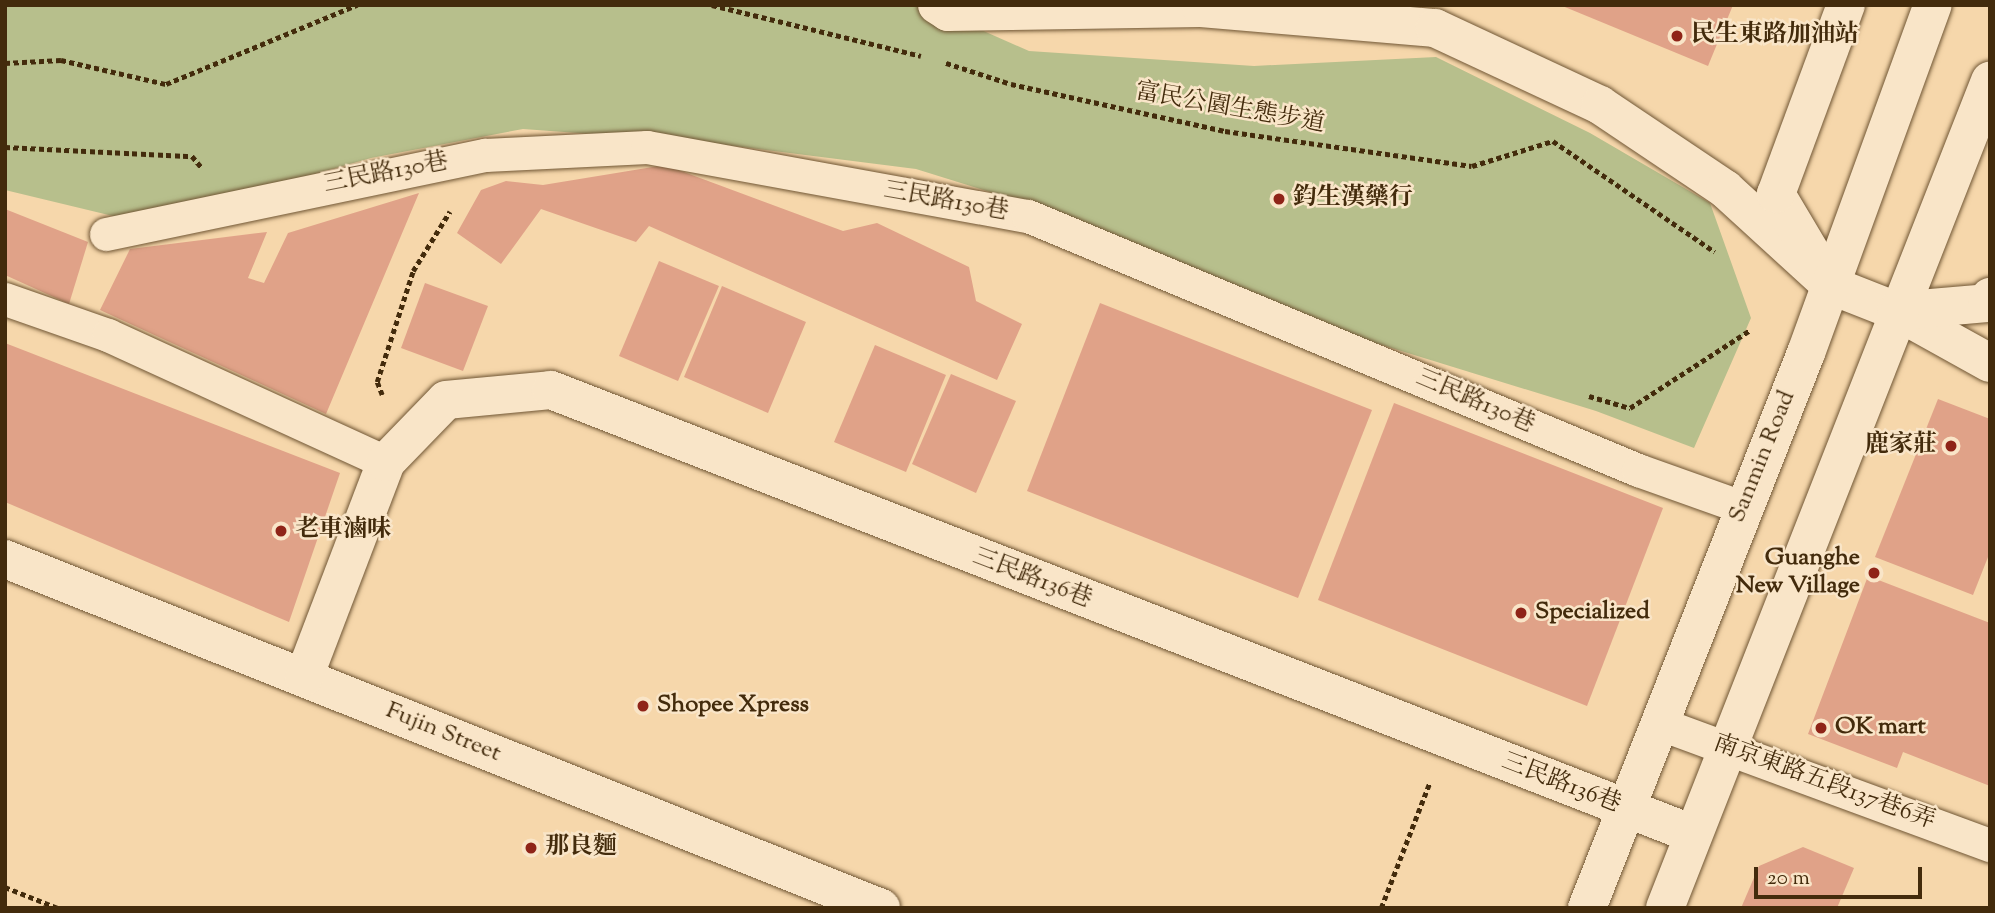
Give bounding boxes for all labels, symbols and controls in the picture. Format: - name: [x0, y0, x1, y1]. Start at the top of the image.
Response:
- place label: 民生東路加油站: [1691, 22, 1859, 50]
- marker: 民生東路加油站: [1669, 28, 1685, 44]
- street label: 富民公園生態步道: [1133, 78, 1327, 140]
- street label: 三民路130巷: [321, 148, 451, 200]
- street label: 三民路130巷: [881, 177, 1011, 227]
- place label: 鈞生漢藥行: [1293, 185, 1413, 213]
- marker: 鈞生漢藥行: [1271, 191, 1287, 207]
- street label: 三民路130巷: [1411, 364, 1539, 440]
- street label: Sanmin Road: [1724, 387, 1802, 527]
- place label: 鹿家莊: [1865, 432, 1937, 460]
- marker: 鹿家莊: [1943, 438, 1959, 454]
- place label: 老車滷味: [295, 517, 391, 545]
- marker: 老車滷味: [273, 523, 289, 539]
- street label: 三民路136巷: [968, 543, 1096, 615]
- place label: Guanghe New Village: [1736, 545, 1860, 601]
- marker: Guanghe New Village: [1866, 565, 1882, 581]
- place label: Specialized: [1535, 599, 1650, 627]
- marker: Specialized: [1513, 605, 1529, 621]
- place label: Shopee Xpress: [657, 692, 809, 720]
- street label: Fujin Street: [381, 697, 505, 769]
- marker: Shopee Xpress: [635, 698, 651, 714]
- place label: OK mart: [1835, 714, 1926, 742]
- marker: OK mart: [1813, 720, 1829, 736]
- street label: 南京東路五段137巷6弄: [1709, 729, 1939, 837]
- street label: 三民路136巷: [1497, 748, 1625, 820]
- place label: 那良麵: [545, 834, 617, 862]
- marker: 那良麵: [523, 840, 539, 856]
- scale bar: [1757, 853, 1925, 897]
- text: 20 m: [1767, 864, 1810, 894]

